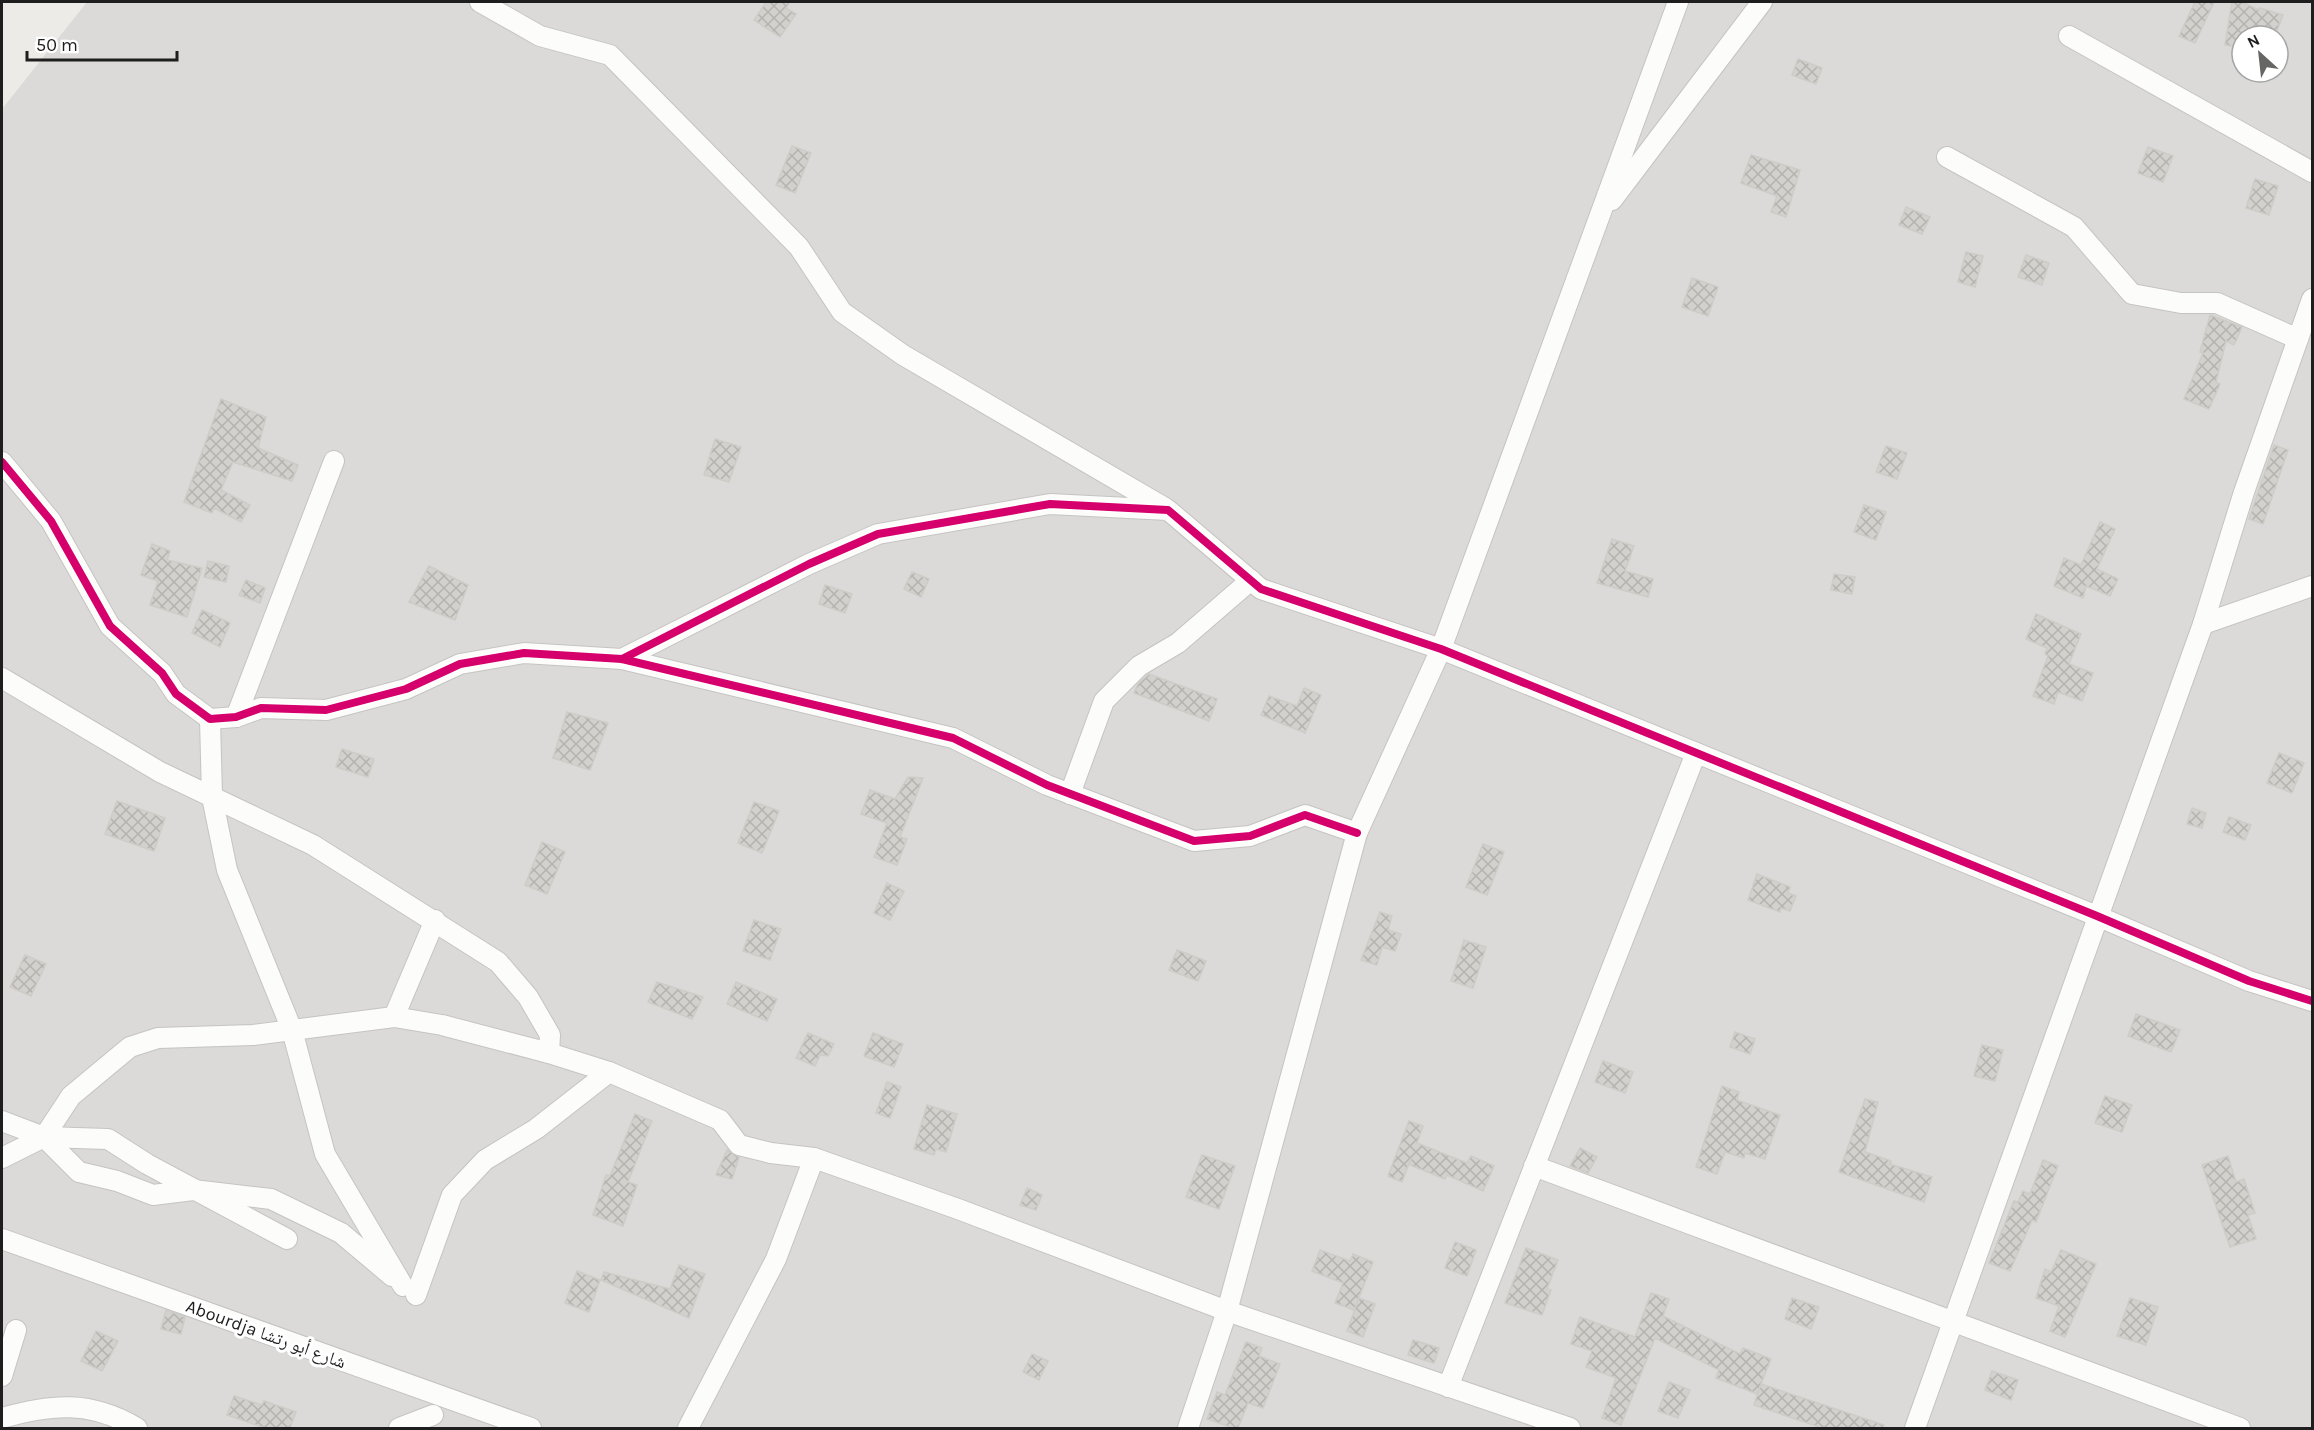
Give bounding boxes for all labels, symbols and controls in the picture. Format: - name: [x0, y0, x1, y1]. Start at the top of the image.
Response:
- scale bar: [27, 24, 177, 62]
- north arrow: [2230, 24, 2290, 84]
- text: N: [2244, 30, 2263, 52]
- text: 50 m: [36, 34, 78, 56]
- street label: Abourdja شارع أبو رتشا: [183, 1295, 349, 1373]

